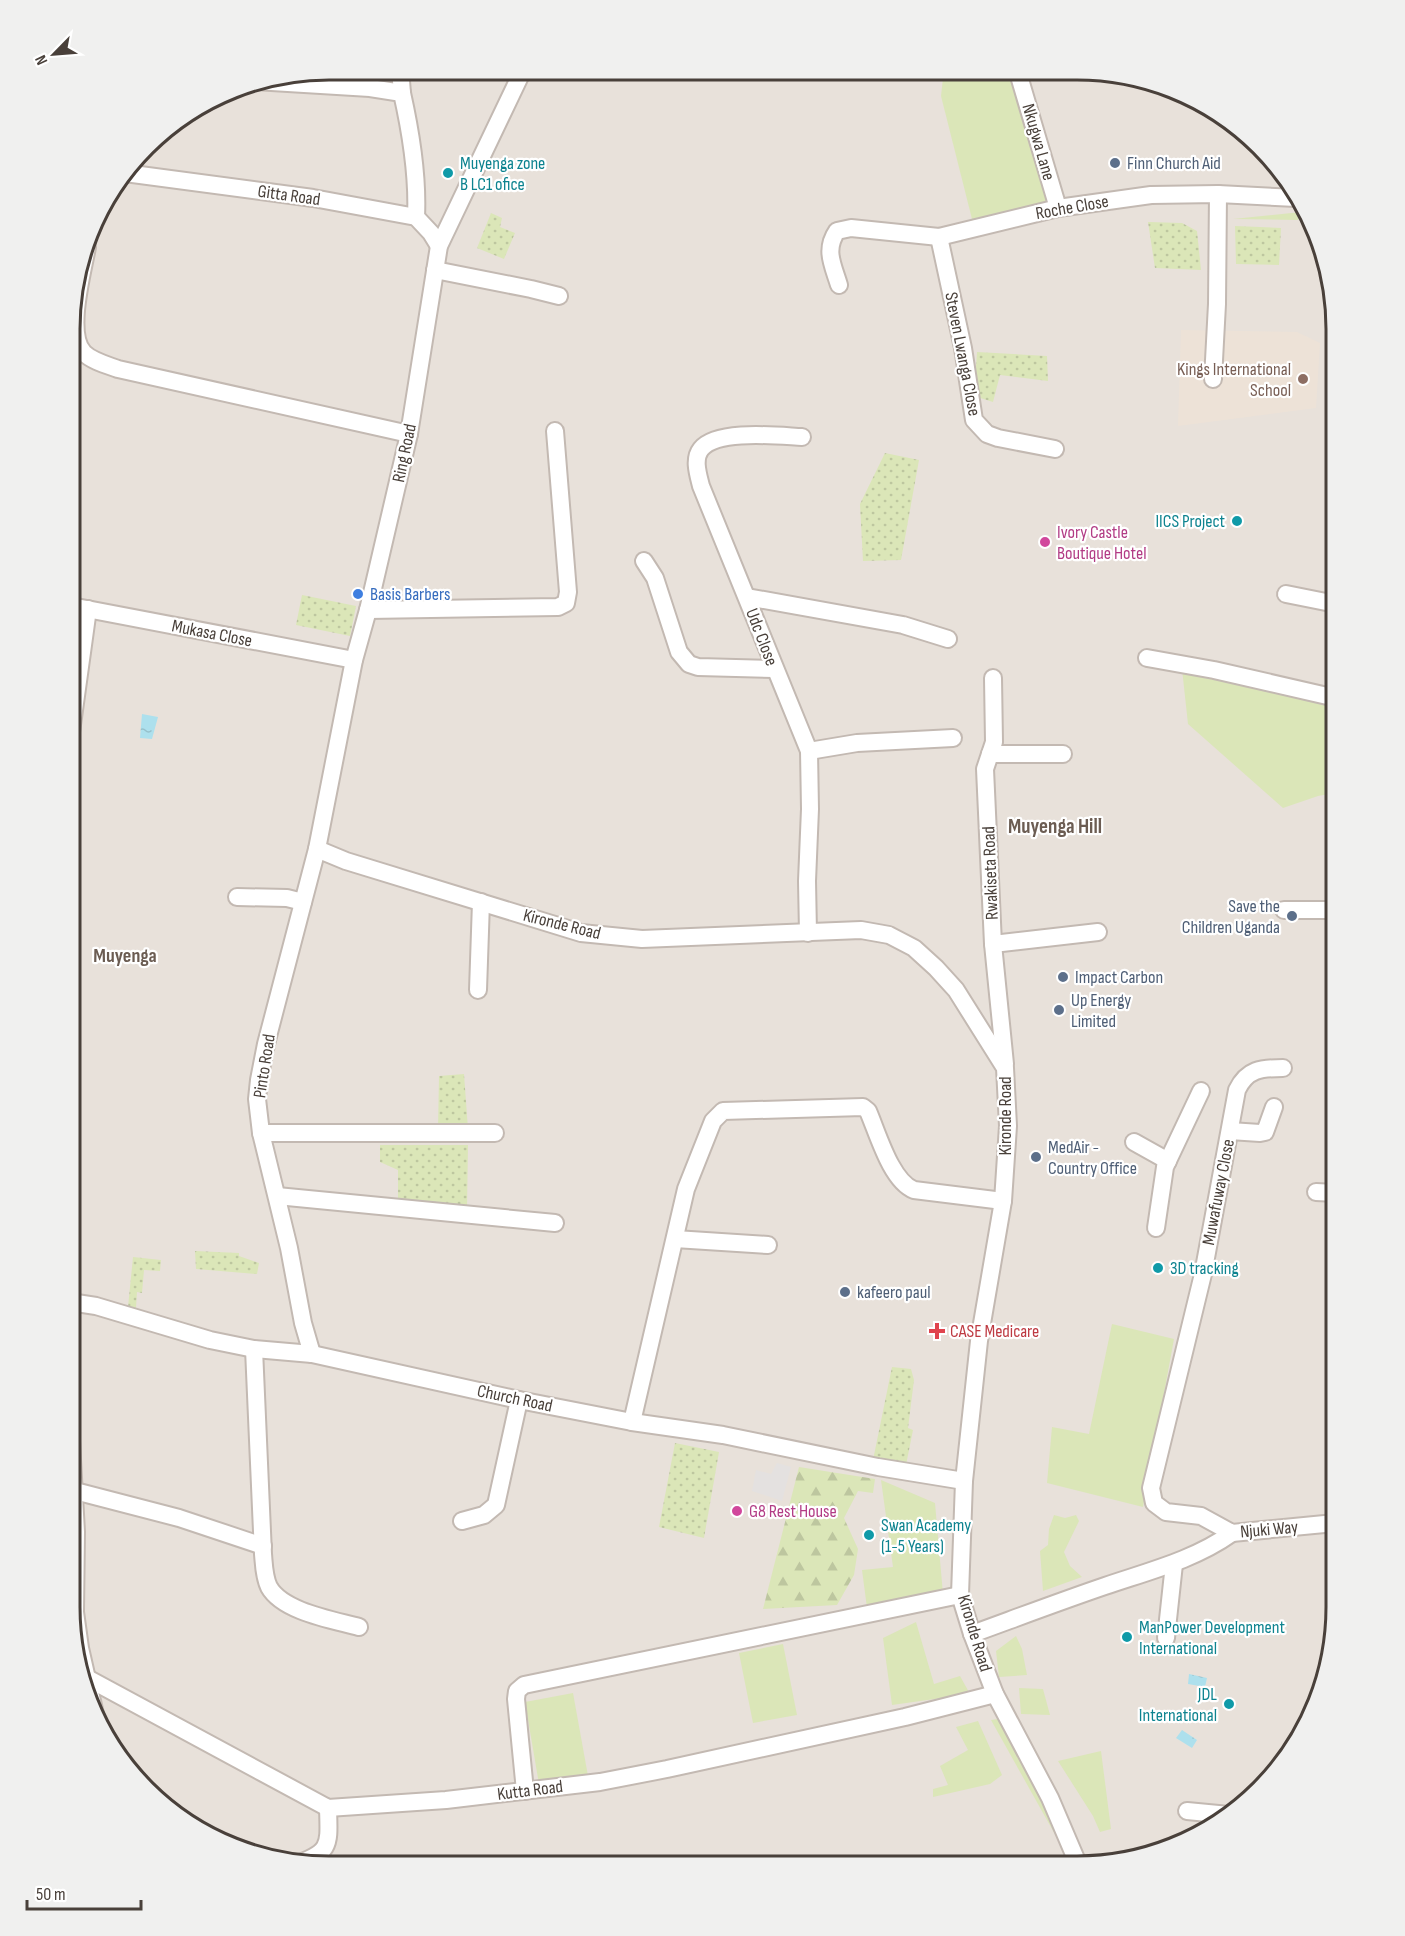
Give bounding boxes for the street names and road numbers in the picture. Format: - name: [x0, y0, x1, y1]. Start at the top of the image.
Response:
- street label: Nkugwa Lane: [1018, 101, 1059, 183]
- street label: Gitta Road: [256, 181, 322, 210]
- street label: Roche Close: [1034, 191, 1110, 224]
- street label: Steven Lwanga Close: [940, 290, 985, 418]
- street label: Ring Road: [388, 422, 421, 484]
- street label: Udc Close: [741, 606, 782, 669]
- street label: Mukasa Close: [170, 615, 254, 652]
- street label: Rwakiseta Road: [978, 826, 1003, 920]
- street label: Kironde Road: [521, 905, 603, 944]
- street label: Pinto Road: [249, 1033, 280, 1100]
- street label: Kironde Road: [995, 1076, 1016, 1156]
- street label: Muwafuway Close: [1198, 1137, 1239, 1247]
- street label: Church Road: [475, 1380, 555, 1417]
- street label: Njuki Way: [1239, 1517, 1299, 1542]
- street label: Kironde Road: [953, 1592, 996, 1674]
- street label: Kutta Road: [496, 1776, 564, 1805]

